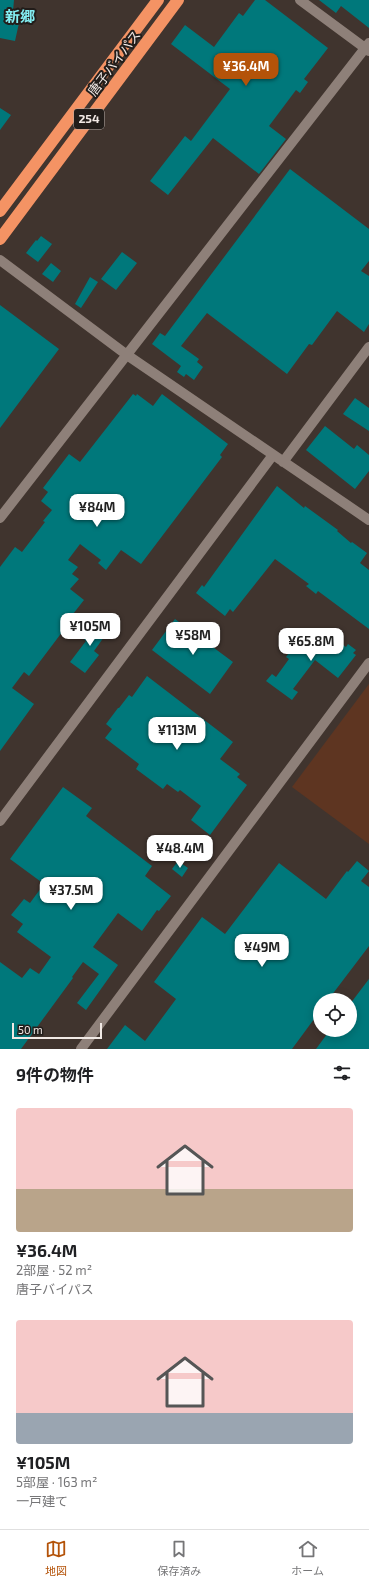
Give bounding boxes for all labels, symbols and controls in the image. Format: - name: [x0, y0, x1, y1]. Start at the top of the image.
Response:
- district label: 新郷: [5, 7, 35, 25]
- street label: 唐子バイパス: [84, 27, 144, 99]
- pin: ¥36.4M: [213, 53, 279, 87]
- text: ¥36.4M: [223, 58, 269, 74]
- road number: 254: [74, 109, 104, 129]
- pin: ¥84M: [73, 494, 121, 528]
- text: ¥84M: [79, 499, 115, 515]
- pin: ¥105M: [62, 613, 118, 647]
- text: ¥105M: [69, 618, 111, 634]
- pin: ¥58M: [169, 622, 217, 656]
- text: ¥58M: [175, 627, 211, 643]
- pin: ¥65.8M: [278, 628, 344, 662]
- text: ¥65.8M: [288, 633, 334, 649]
- pin: ¥113M: [149, 717, 205, 751]
- text: ¥113M: [157, 722, 197, 738]
- pin: ¥48.4M: [147, 835, 213, 869]
- text: ¥48.4M: [156, 840, 204, 856]
- pin: ¥37.5M: [38, 877, 104, 911]
- text: ¥37.5M: [49, 882, 93, 898]
- pin: ¥49M: [238, 934, 286, 968]
- text: ¥49M: [244, 939, 280, 955]
- map controls: [313, 993, 357, 1037]
- button: locate: [313, 993, 357, 1037]
- scale bar: [12, 1021, 102, 1040]
- text: 50 m: [18, 1023, 43, 1036]
- icon: filters: [331, 1062, 353, 1084]
- text: 9件の物件: [16, 1064, 94, 1084]
- icon: home: [149, 1134, 221, 1206]
- text: ¥36.4M: [16, 1240, 77, 1260]
- text: 2部屋 · 52 m²: [16, 1262, 92, 1278]
- text: 唐子バイパス: [16, 1281, 94, 1297]
- icon: home: [149, 1346, 221, 1418]
- text: ¥105M: [16, 1452, 70, 1472]
- text: 5部屋 · 163 m²: [16, 1474, 97, 1490]
- text: 一戸建て: [16, 1493, 68, 1509]
- tab: 地図: [45, 1538, 67, 1578]
- tab: 保存済み: [157, 1538, 201, 1578]
- tab: ホーム: [291, 1538, 324, 1578]

